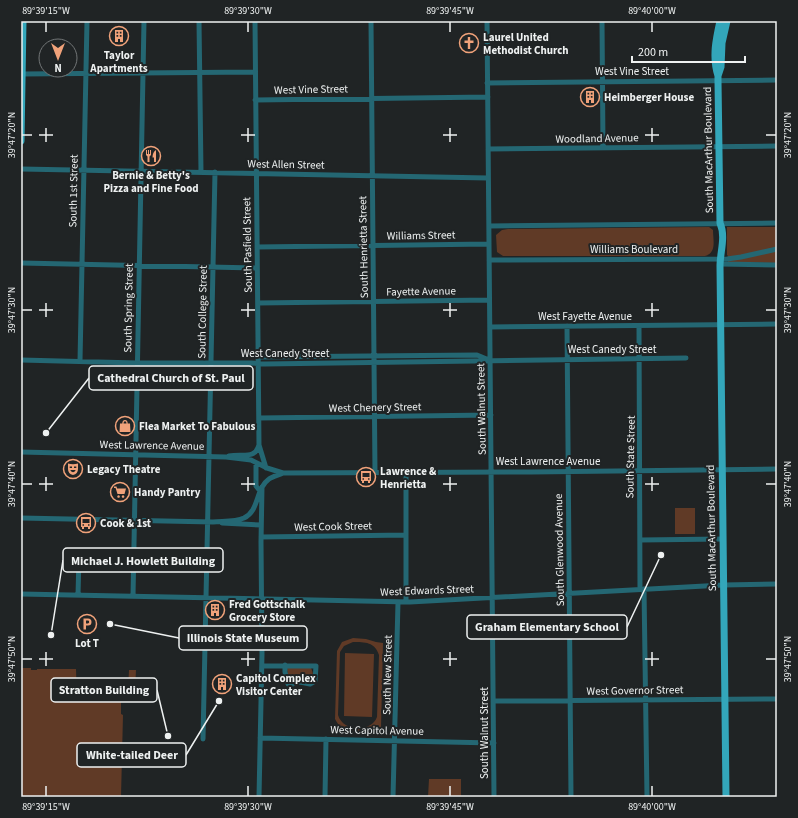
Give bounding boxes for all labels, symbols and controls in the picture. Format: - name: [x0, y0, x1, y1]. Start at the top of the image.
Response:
- text: 89°39'15"W: [22, 4, 70, 18]
- text: 89°39'30"W: [224, 4, 272, 18]
- text: 89°39'45"W: [426, 4, 474, 18]
- text: 89°40'00"W: [628, 4, 676, 18]
- building icon: Taylor Apartments: [108, 25, 130, 47]
- place label: Laurel United Methodist Church: [483, 30, 569, 58]
- church icon: Laurel United Methodist Church: [458, 32, 480, 54]
- north arrow: [38, 38, 78, 78]
- scale bar: [632, 38, 745, 64]
- text: 200 m: [638, 44, 668, 61]
- place label: Taylor Apartments: [89, 48, 148, 76]
- text: N: [54, 60, 62, 75]
- street label: West Vine Street: [595, 64, 669, 79]
- street label: West Vine Street: [274, 81, 348, 98]
- building icon: Heimberger House: [579, 86, 601, 108]
- street label: South MacArthur Boulevard: [700, 86, 717, 214]
- place label: Heimberger House: [604, 90, 694, 105]
- text: 39°47'20"N: [5, 112, 19, 158]
- text: 39°47'20"N: [781, 112, 795, 158]
- street label: Woodland Avenue: [555, 130, 639, 147]
- restaurant icon: Bernie & Betty's Pizza and Fine Food: [140, 145, 162, 167]
- street label: South 1st Street: [65, 154, 82, 228]
- street label: West Allen Street: [247, 156, 325, 173]
- place label: Bernie & Betty's Pizza and Fine Food: [103, 168, 199, 196]
- street label: South Henrietta Street: [355, 195, 372, 298]
- street label: South Pasfield Street: [239, 197, 256, 293]
- street label: Williams Street: [387, 227, 456, 244]
- street label: Williams Boulevard: [590, 242, 678, 257]
- street label: South Spring Street: [120, 263, 137, 353]
- street label: South College Street: [194, 265, 211, 359]
- street label: Fayette Avenue: [386, 283, 457, 300]
- text: 39°47'30"N: [5, 287, 19, 333]
- text: 39°47'30"N: [781, 287, 795, 333]
- street label: West Fayette Avenue: [538, 309, 633, 324]
- street label: West Canedy Street: [568, 342, 657, 357]
- street label: West Canedy Street: [241, 346, 330, 361]
- street label: South Walnut Street: [473, 363, 490, 455]
- callout: Cathedral Church of St. Paul: [89, 366, 253, 390]
- text: Cathedral Church of St. Paul: [97, 370, 245, 387]
- street label: West Chenery Street: [329, 399, 422, 416]
- shop icon: Flea Market To Fabulous: [114, 415, 136, 437]
- street label: South State Street: [622, 415, 639, 499]
- place label: Flea Market To Fabulous: [139, 419, 256, 434]
- street label: West Lawrence Avenue: [100, 437, 205, 454]
- street label: West Lawrence Avenue: [496, 454, 601, 469]
- theatre icon: Legacy Theatre: [62, 458, 84, 480]
- text: 39°47'40"N: [5, 461, 19, 507]
- text: 39°47'40"N: [781, 461, 795, 507]
- place label: Legacy Theatre: [87, 462, 161, 477]
- place label: Lawrence & Henrietta: [380, 464, 437, 492]
- street label: South MacArthur Boulevard: [703, 464, 720, 592]
- bus stop icon: Lawrence & Henrietta: [355, 466, 377, 488]
- supermarket icon: Handy Pantry: [109, 481, 131, 503]
- place label: Handy Pantry: [134, 485, 201, 500]
- street label: South Glenwood Avenue: [551, 493, 568, 607]
- bus stop icon: Cook & 1st: [75, 512, 97, 534]
- place label: Cook & 1st: [100, 516, 152, 531]
- street label: West Cook Street: [294, 518, 372, 535]
- callout: Michael J. Howlett Building: [63, 548, 223, 572]
- text: Michael J. Howlett Building: [71, 553, 216, 570]
- street label: West Edwards Street: [380, 581, 474, 600]
- place label: Fred Gottschalk Grocery Store: [229, 597, 305, 625]
- building icon: Fred Gottschalk Grocery Store: [204, 599, 226, 621]
- parking icon: Lot T: [76, 613, 98, 635]
- callout: Graham Elementary School: [467, 615, 627, 639]
- text: Graham Elementary School: [475, 619, 620, 636]
- callout: Illinois State Museum: [179, 626, 307, 650]
- text: Illinois State Museum: [187, 630, 299, 647]
- street label: South New Street: [379, 635, 396, 715]
- text: 39°47'50"N: [5, 636, 19, 682]
- place label: Lot T: [75, 636, 99, 651]
- text: 39°47'50"N: [781, 636, 795, 682]
- place label: Capitol Complex Visitor Center: [235, 671, 316, 699]
- building icon: Capitol Complex Visitor Center: [211, 673, 233, 695]
- callout: Stratton Building: [51, 678, 157, 702]
- text: Stratton Building: [59, 682, 150, 699]
- street label: West Governor Street: [586, 682, 684, 699]
- street label: South Walnut Street: [477, 687, 492, 779]
- street label: West Capitol Avenue: [330, 722, 424, 739]
- callout: White-tailed Deer: [77, 743, 186, 767]
- text: White-tailed Deer: [86, 747, 178, 764]
- text: 89°39'15"W: [22, 800, 70, 814]
- text: 89°39'30"W: [224, 800, 272, 814]
- text: 89°39'45"W: [426, 800, 474, 814]
- text: 89°40'00"W: [628, 800, 676, 814]

